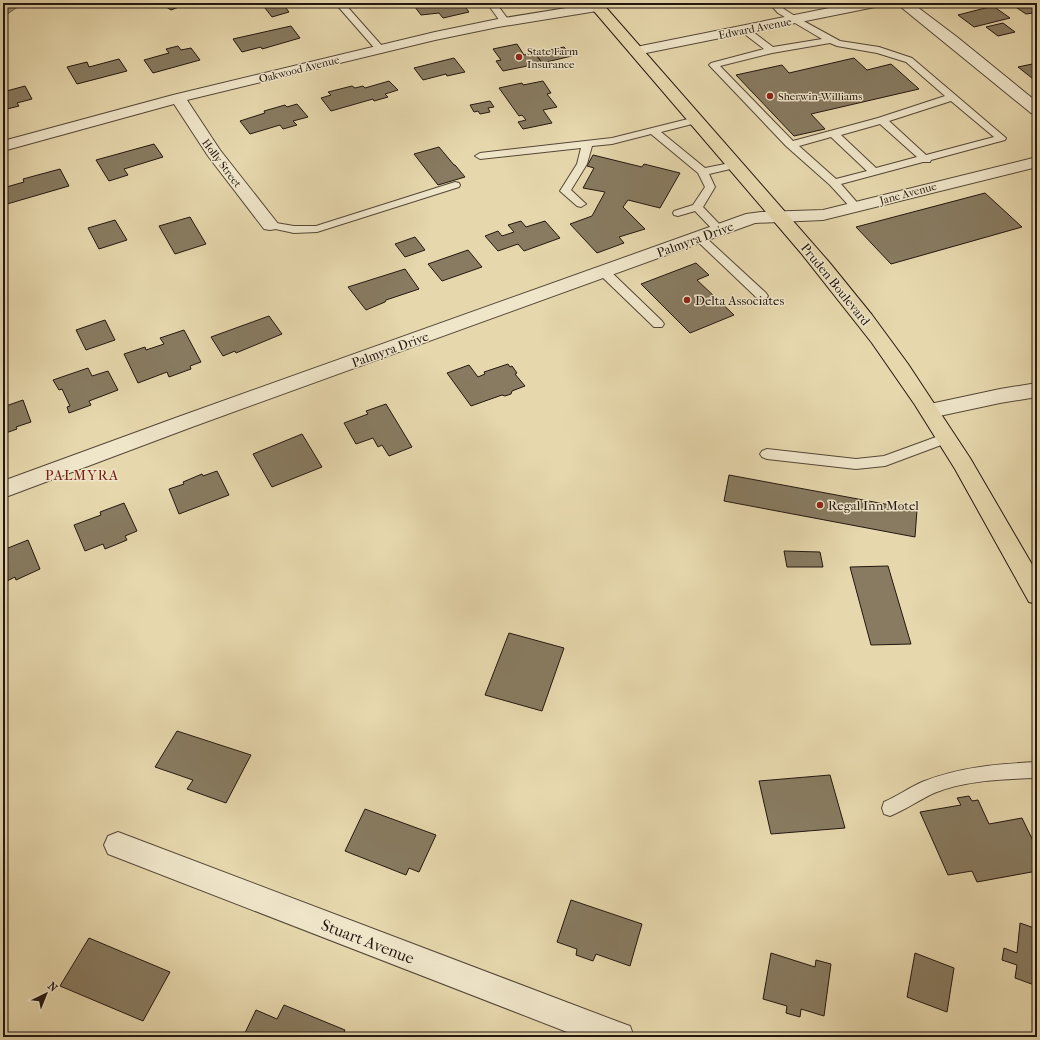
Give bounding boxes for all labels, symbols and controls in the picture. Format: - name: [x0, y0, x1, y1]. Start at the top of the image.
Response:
- street label: Edward Avenue: [717, 15, 793, 42]
- place label: State Farm Insurance: [527, 45, 579, 71]
- marker: State Farm Insurance: [514, 52, 524, 62]
- street label: Oakwood Avenue: [258, 53, 341, 86]
- place label: Sherwin-Williams: [778, 90, 862, 103]
- marker: Sherwin-Williams: [765, 91, 775, 101]
- street label: Holly Street: [199, 137, 244, 190]
- street label: Jane Avenue: [877, 179, 939, 208]
- street label: Palmyra Drive: [655, 218, 736, 260]
- street label: Pruden Boulevard: [798, 240, 874, 329]
- place label: Delta Associates: [695, 293, 785, 308]
- marker: Delta Associates: [682, 295, 692, 305]
- street label: Palmyra Drive: [350, 328, 431, 370]
- district label: PALMYRA: [45, 467, 119, 484]
- place label: Regal Inn Motel: [828, 498, 919, 513]
- marker: Regal Inn Motel: [815, 500, 825, 510]
- street label: Stuart Avenue: [319, 915, 417, 968]
- north arrow: [26, 974, 66, 1014]
- text: N: [45, 979, 60, 995]

